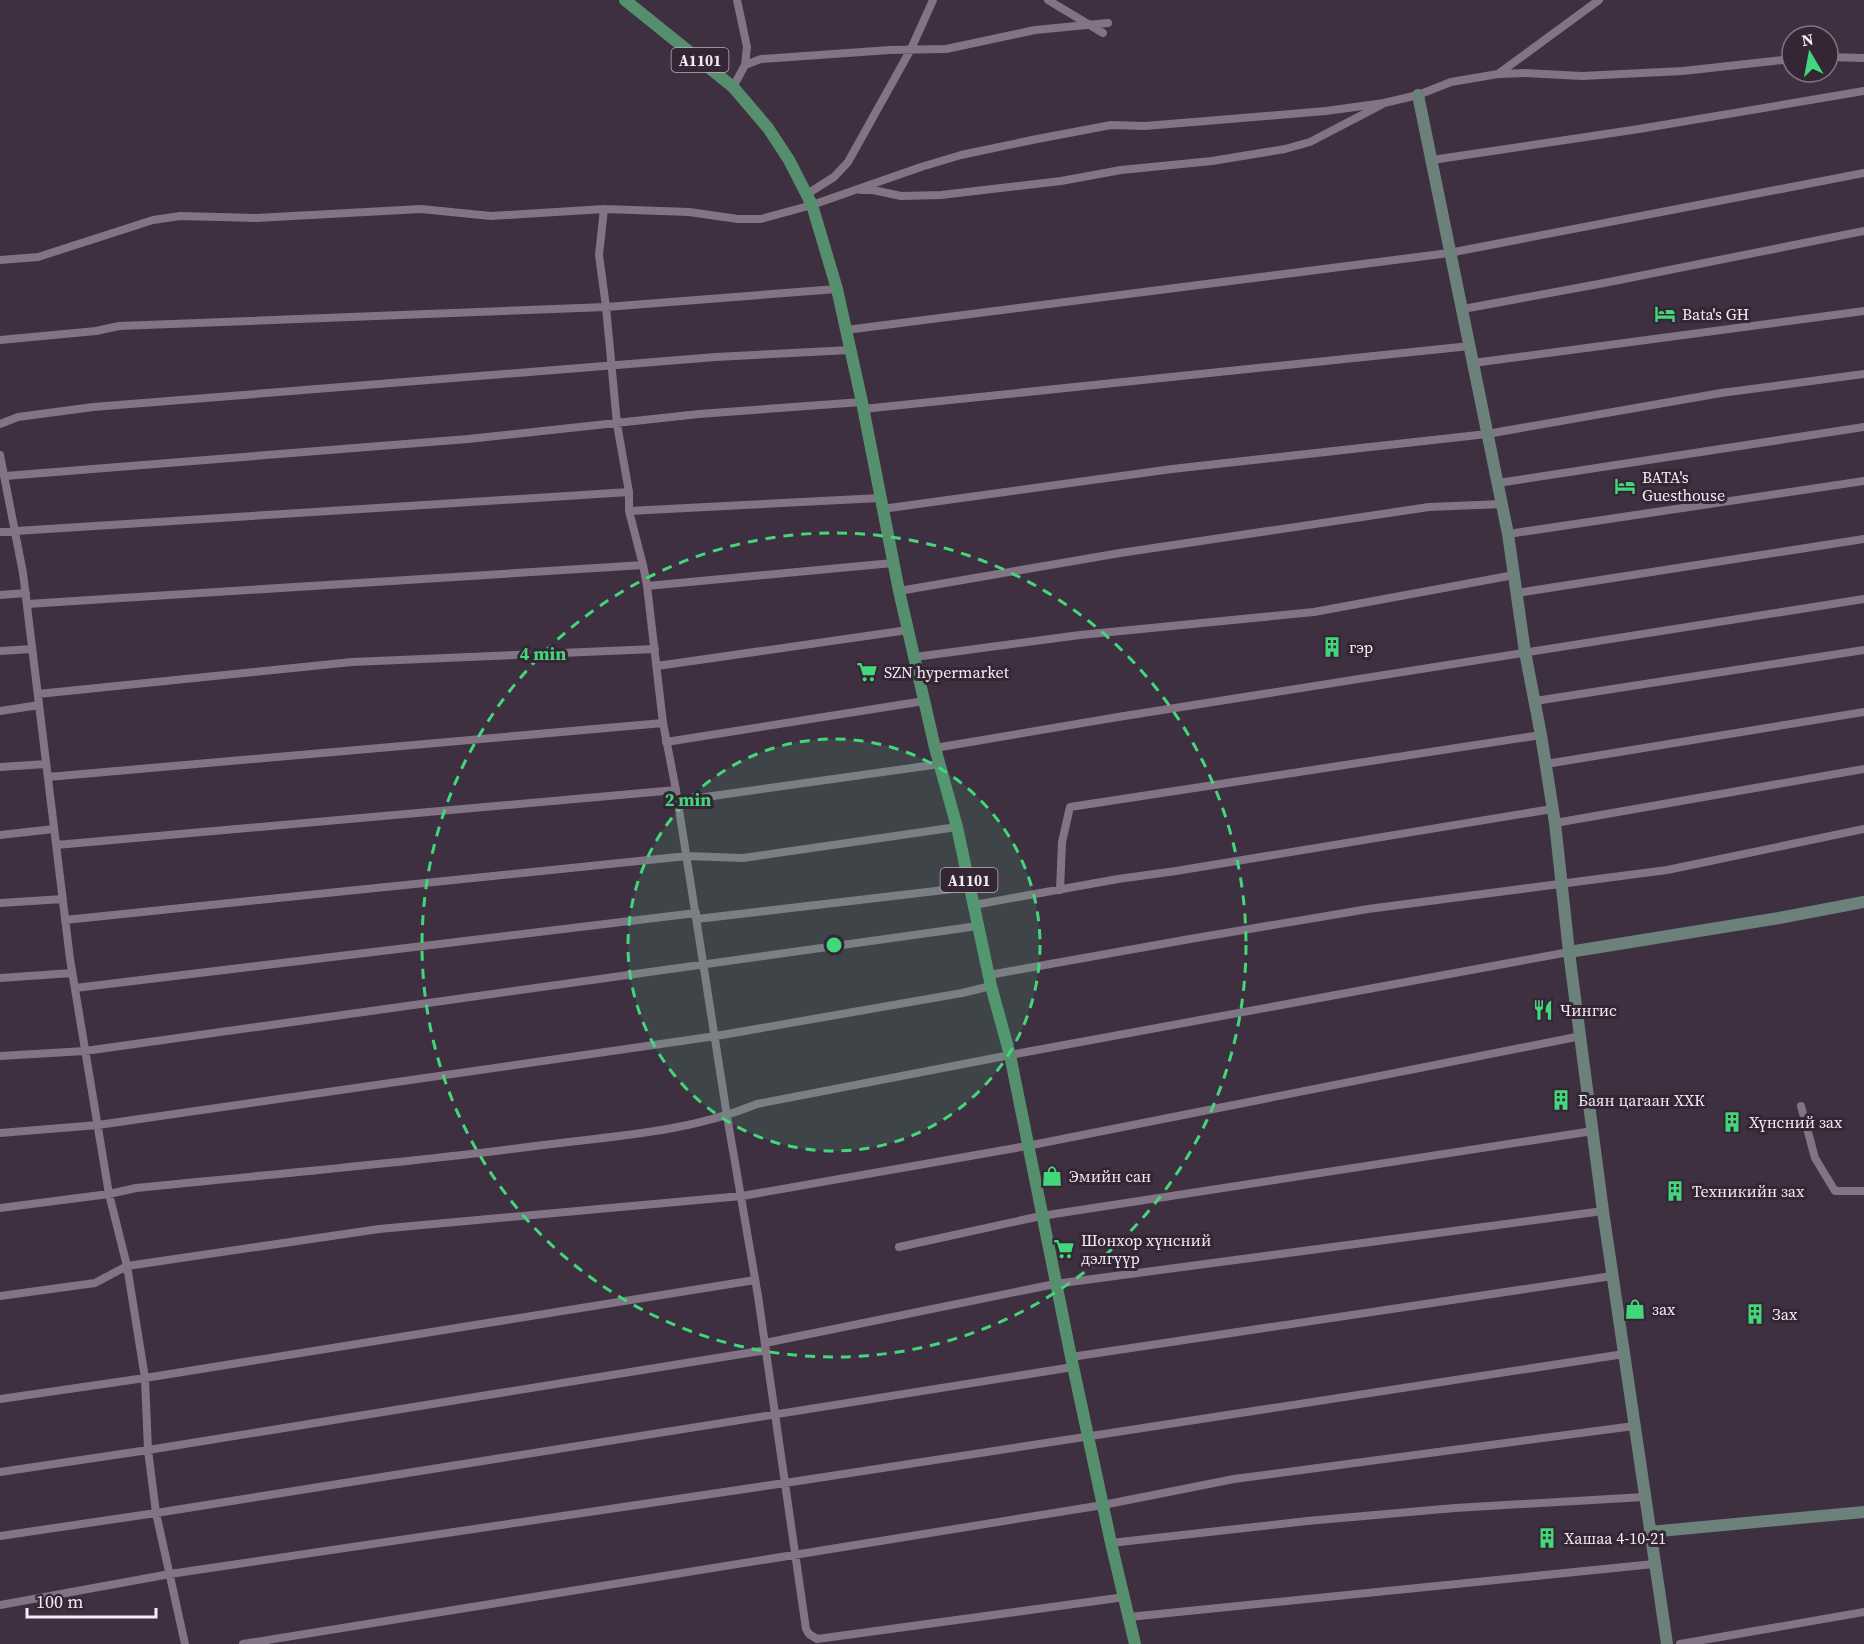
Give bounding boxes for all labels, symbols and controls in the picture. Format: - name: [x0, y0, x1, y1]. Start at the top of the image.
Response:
- north arrow: [1780, 24, 1840, 84]
- text: N: [1800, 27, 1815, 51]
- road number: A1101: [672, 48, 728, 72]
- hotel icon: Bata's GH: [1653, 302, 1677, 326]
- place label: Bata's GH: [1682, 303, 1749, 325]
- place label: BATA's Guesthouse: [1642, 466, 1725, 506]
- hotel icon: BATA's Guesthouse: [1613, 474, 1637, 498]
- building icon: гэр: [1320, 635, 1344, 659]
- place label: гэр: [1349, 636, 1373, 658]
- text: 4 min: [520, 641, 566, 666]
- supermarket icon: SZN hypermarket: [855, 660, 879, 684]
- place label: SZN hypermarket: [884, 661, 1010, 683]
- text: 2 min: [665, 787, 711, 812]
- road number: A1101: [940, 868, 998, 892]
- centre of rings: [824, 935, 844, 955]
- restaurant icon: Чингис: [1531, 998, 1555, 1022]
- place label: Чингис: [1560, 999, 1617, 1021]
- building icon: Баян цагаан ХХК: [1549, 1088, 1573, 1112]
- place label: Баян цагаан ХХК: [1578, 1089, 1705, 1111]
- building icon: Хүнсний зах: [1720, 1110, 1744, 1134]
- place label: Хүнсний зах: [1749, 1111, 1843, 1133]
- shop icon: Эмийн сан: [1040, 1164, 1064, 1188]
- place label: Эмийн сан: [1069, 1165, 1151, 1187]
- building icon: Техникийн зах: [1663, 1179, 1687, 1203]
- place label: Техникийн зах: [1692, 1180, 1805, 1202]
- place label: Шонхор хүнсний дэлгүүр: [1081, 1229, 1211, 1269]
- supermarket icon: Шонхор хүнсний дэлгүүр: [1052, 1237, 1076, 1261]
- shop icon: зах: [1623, 1297, 1647, 1321]
- place label: зах: [1652, 1298, 1676, 1320]
- building icon: Зах: [1743, 1302, 1767, 1326]
- place label: Зах: [1772, 1303, 1798, 1325]
- building icon: Хашаа 4-10-21: [1535, 1526, 1559, 1550]
- place label: Хашаа 4-10-21: [1564, 1527, 1666, 1549]
- scale bar: [27, 1581, 156, 1619]
- text: 100 m: [36, 1589, 83, 1614]

